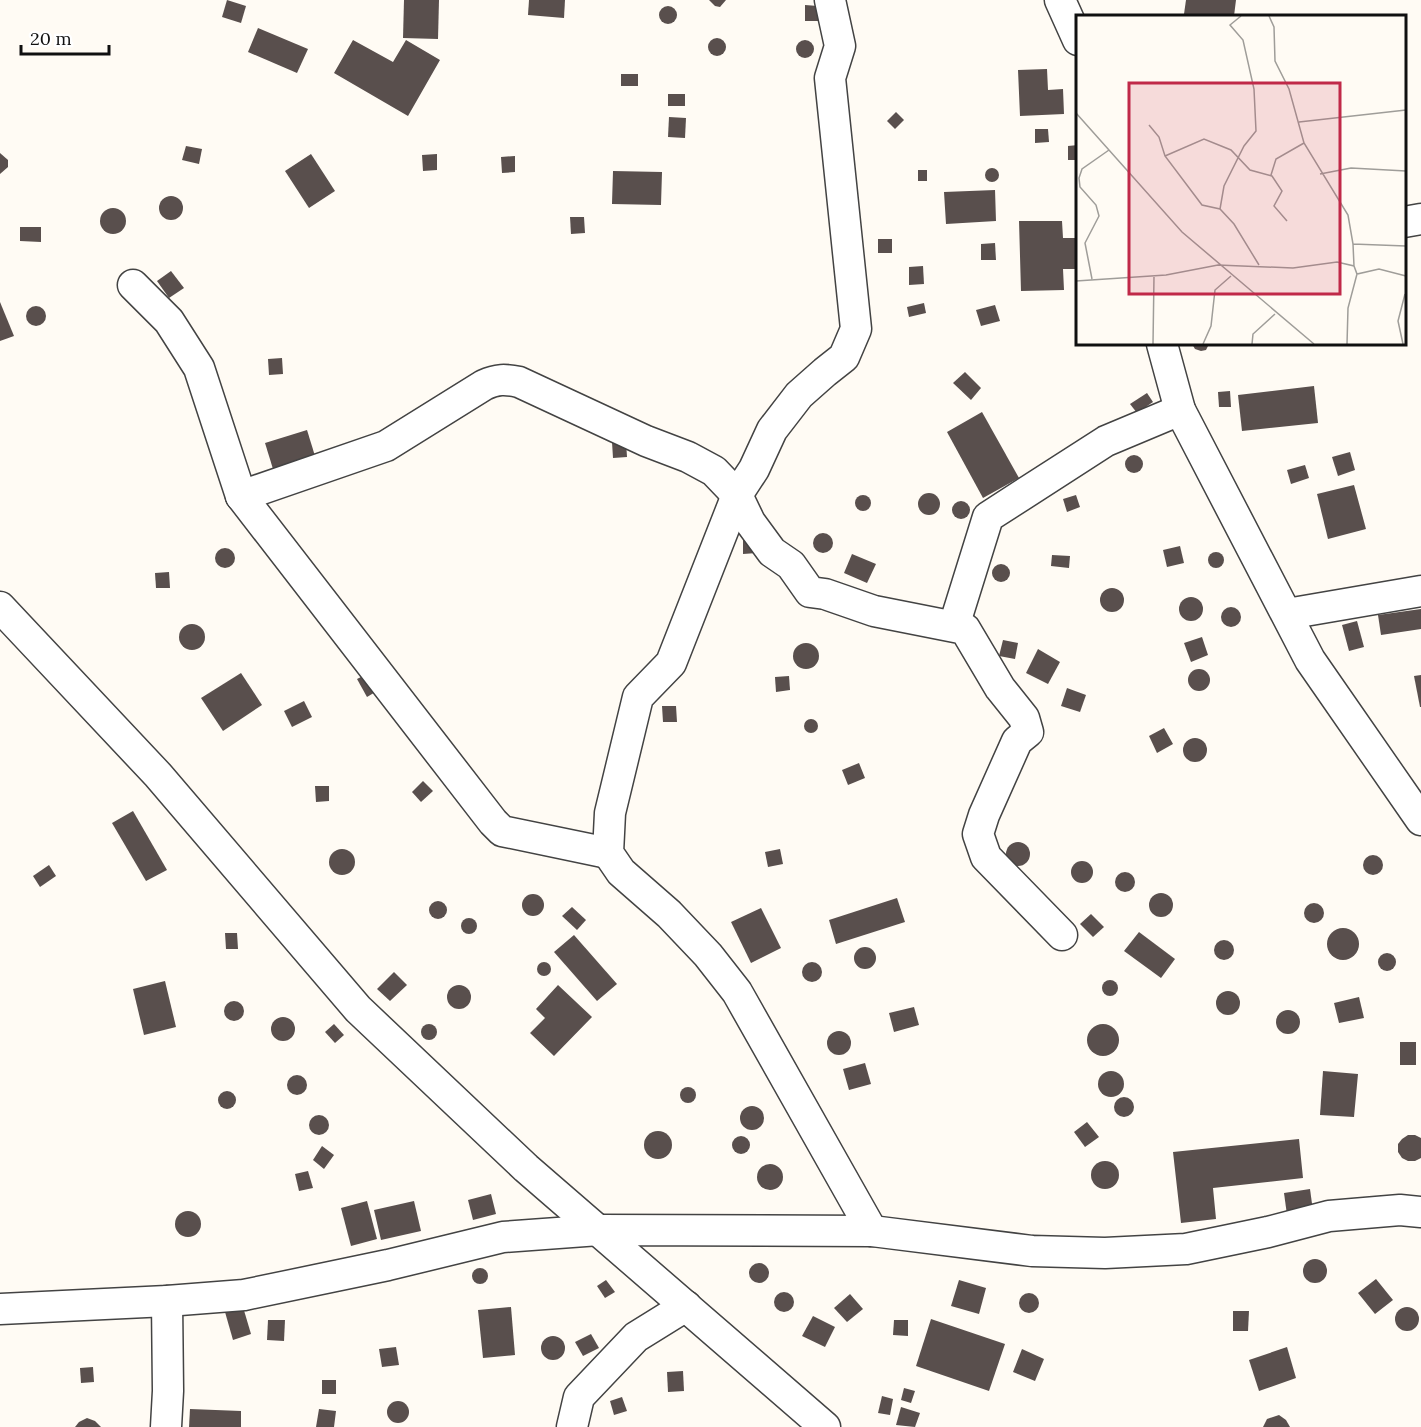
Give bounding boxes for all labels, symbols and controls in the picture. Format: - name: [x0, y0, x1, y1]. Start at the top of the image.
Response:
- inset map: [1076, 15, 1406, 345]
- scale bar: [21, 18, 110, 56]
- text: 20 m: [30, 27, 72, 50]

